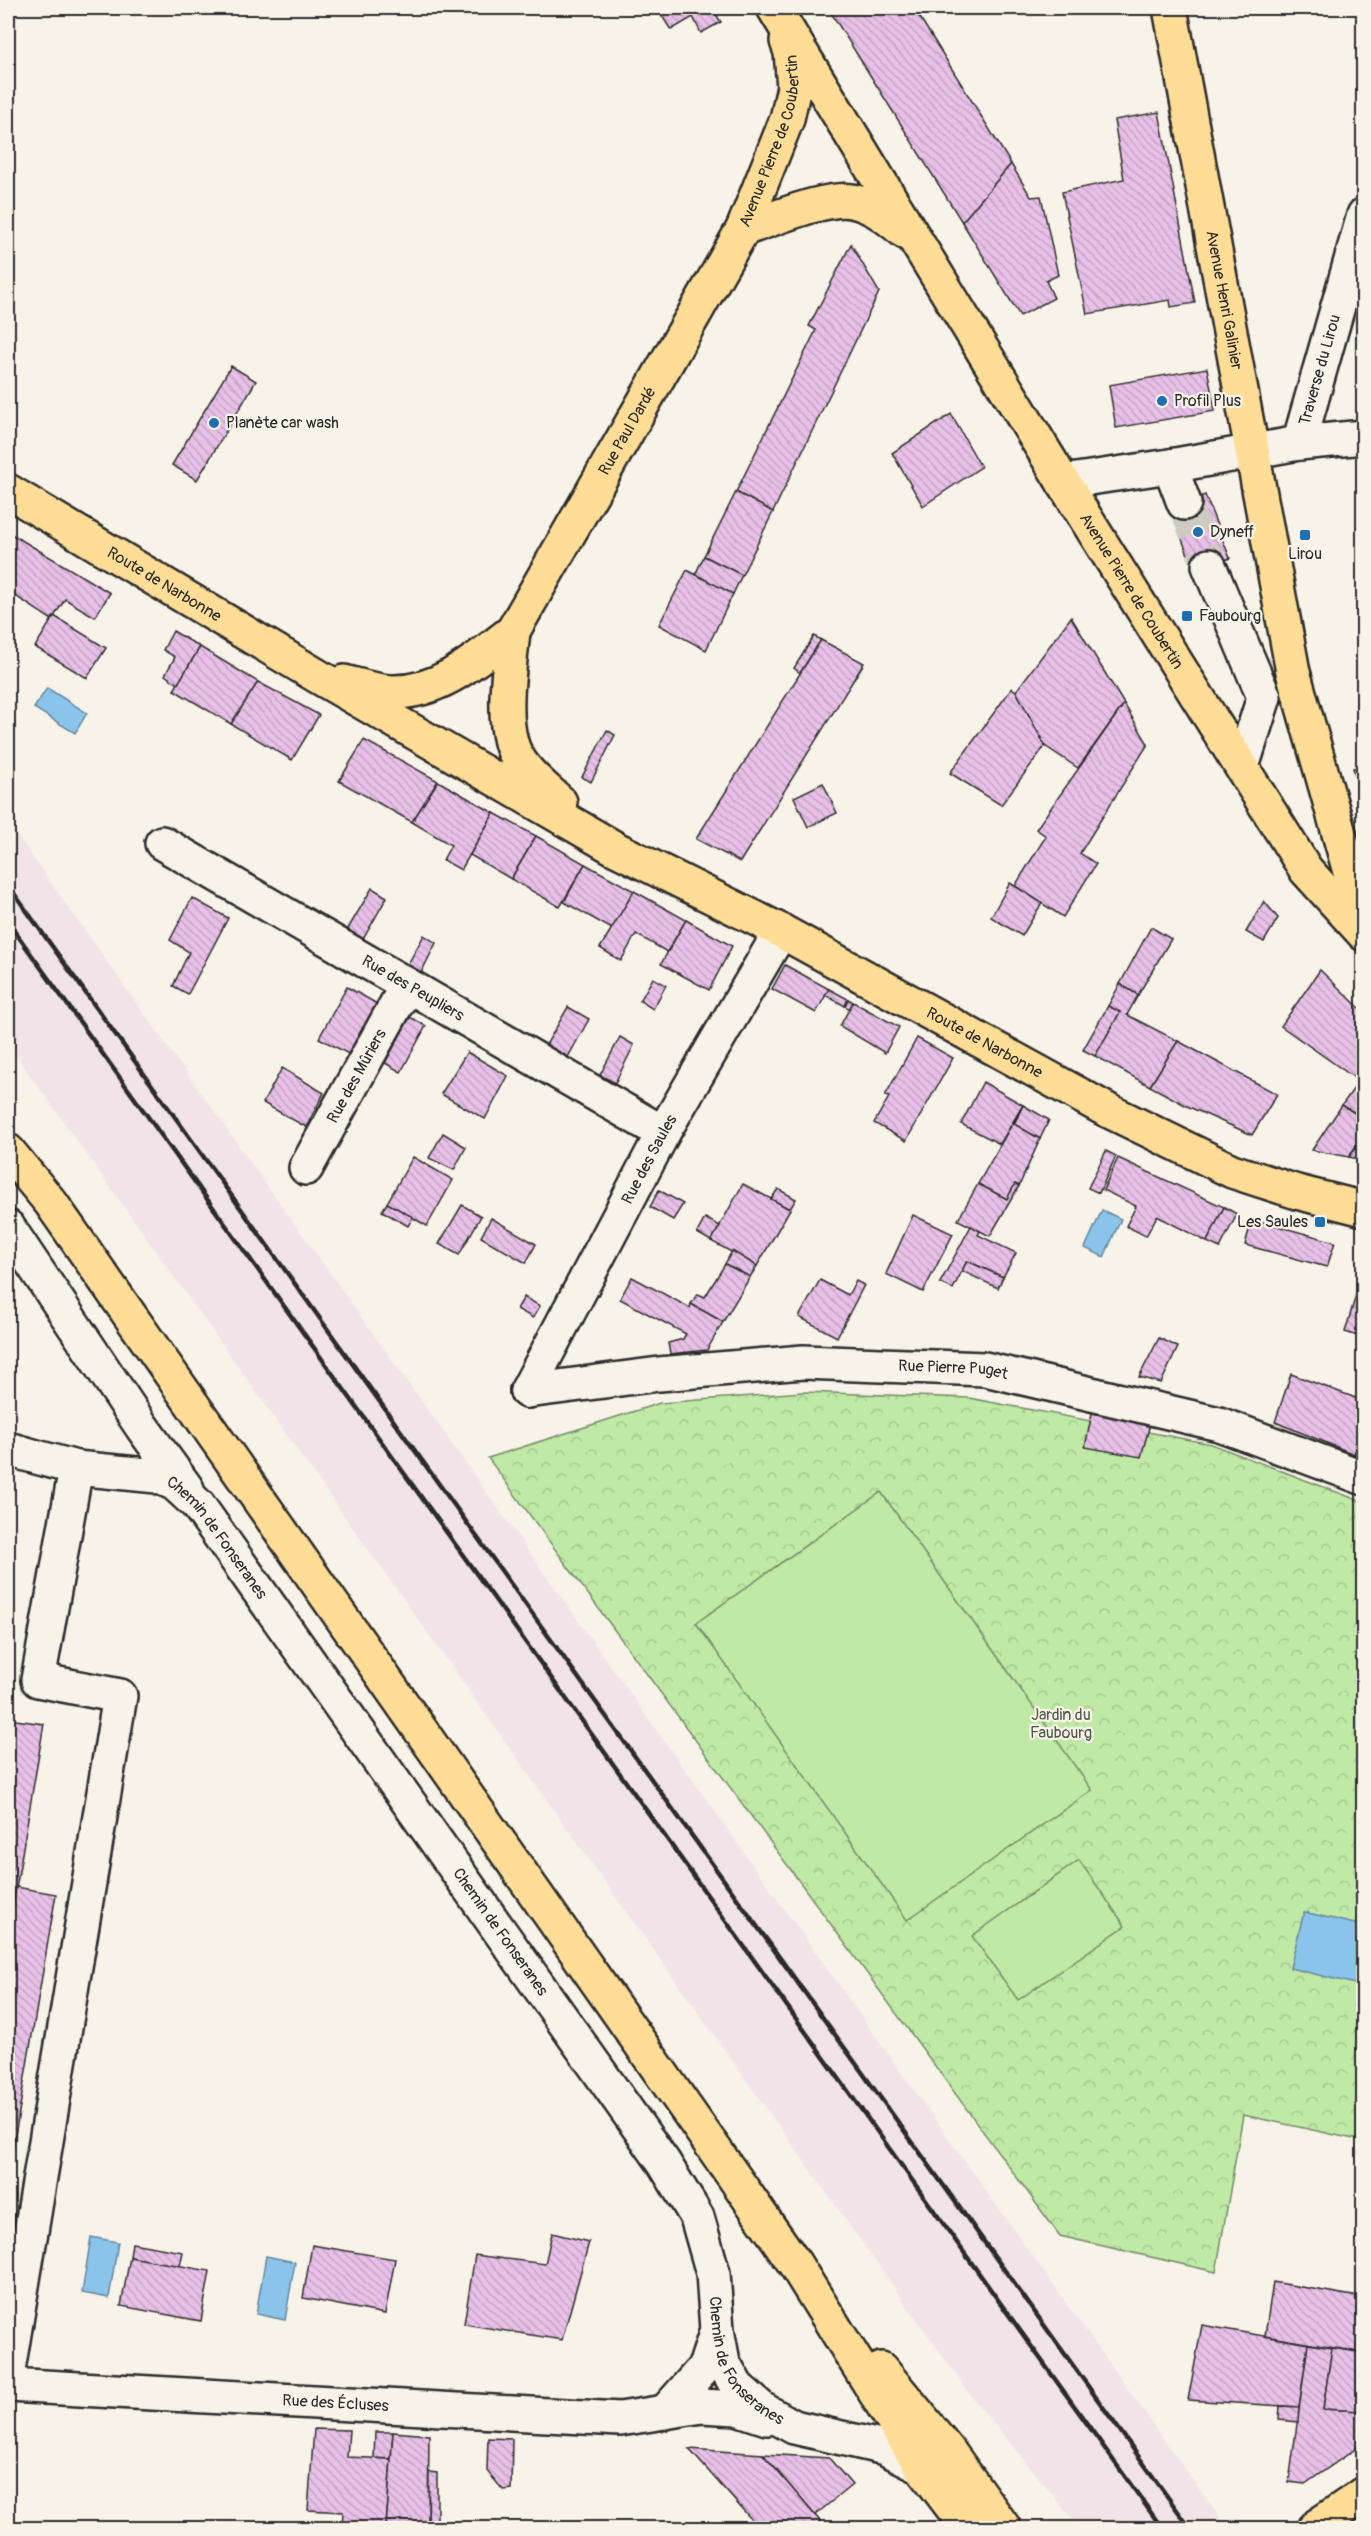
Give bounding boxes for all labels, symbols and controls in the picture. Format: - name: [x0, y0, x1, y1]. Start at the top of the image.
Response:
- street label: Avenue Pierre de Coubertin: [735, 54, 804, 230]
- street label: Avenue Henri Galinier: [1201, 229, 1247, 371]
- street label: Traverse du Lirou: [1295, 312, 1345, 428]
- street label: Rue Paul Dardé: [594, 383, 661, 479]
- place label: Profil Plus: [1174, 391, 1241, 411]
- marker: Profil Plus: [1155, 394, 1169, 408]
- place label: Planète car wash: [226, 413, 339, 433]
- marker: Planète car wash: [207, 416, 221, 430]
- street label: Avenue Pierre de Coubertin: [1075, 509, 1188, 673]
- place label: Dyneff: [1210, 522, 1255, 542]
- marker: Dyneff: [1191, 525, 1205, 539]
- marker: Lirou: [1298, 528, 1312, 542]
- street label: Route de Narbonne: [104, 543, 225, 626]
- place label: Lirou: [1288, 544, 1322, 564]
- place label: Faubourg: [1199, 606, 1261, 626]
- marker: Faubourg: [1180, 609, 1194, 623]
- street label: Rue des Peupliers: [358, 951, 468, 1026]
- street label: Route de Narbonne: [923, 1003, 1046, 1083]
- street label: Rue des Mûriers: [323, 1026, 391, 1127]
- street label: Rue des Saules: [617, 1111, 682, 1208]
- place label: Les Saules: [1237, 1212, 1308, 1232]
- marker: Les Saules: [1313, 1215, 1327, 1229]
- street label: Rue Pierre Puget: [898, 1356, 1011, 1384]
- street label: Chemin de Fonseranes: [164, 1472, 272, 1603]
- park label: Jardin du Faubourg: [1030, 1705, 1092, 1743]
- street label: Chemin de Fonseranes: [448, 1864, 552, 2000]
- street label: Chemin de Fonseranes: [705, 2296, 787, 2429]
- street label: Rue des Écluses: [282, 2390, 389, 2416]

